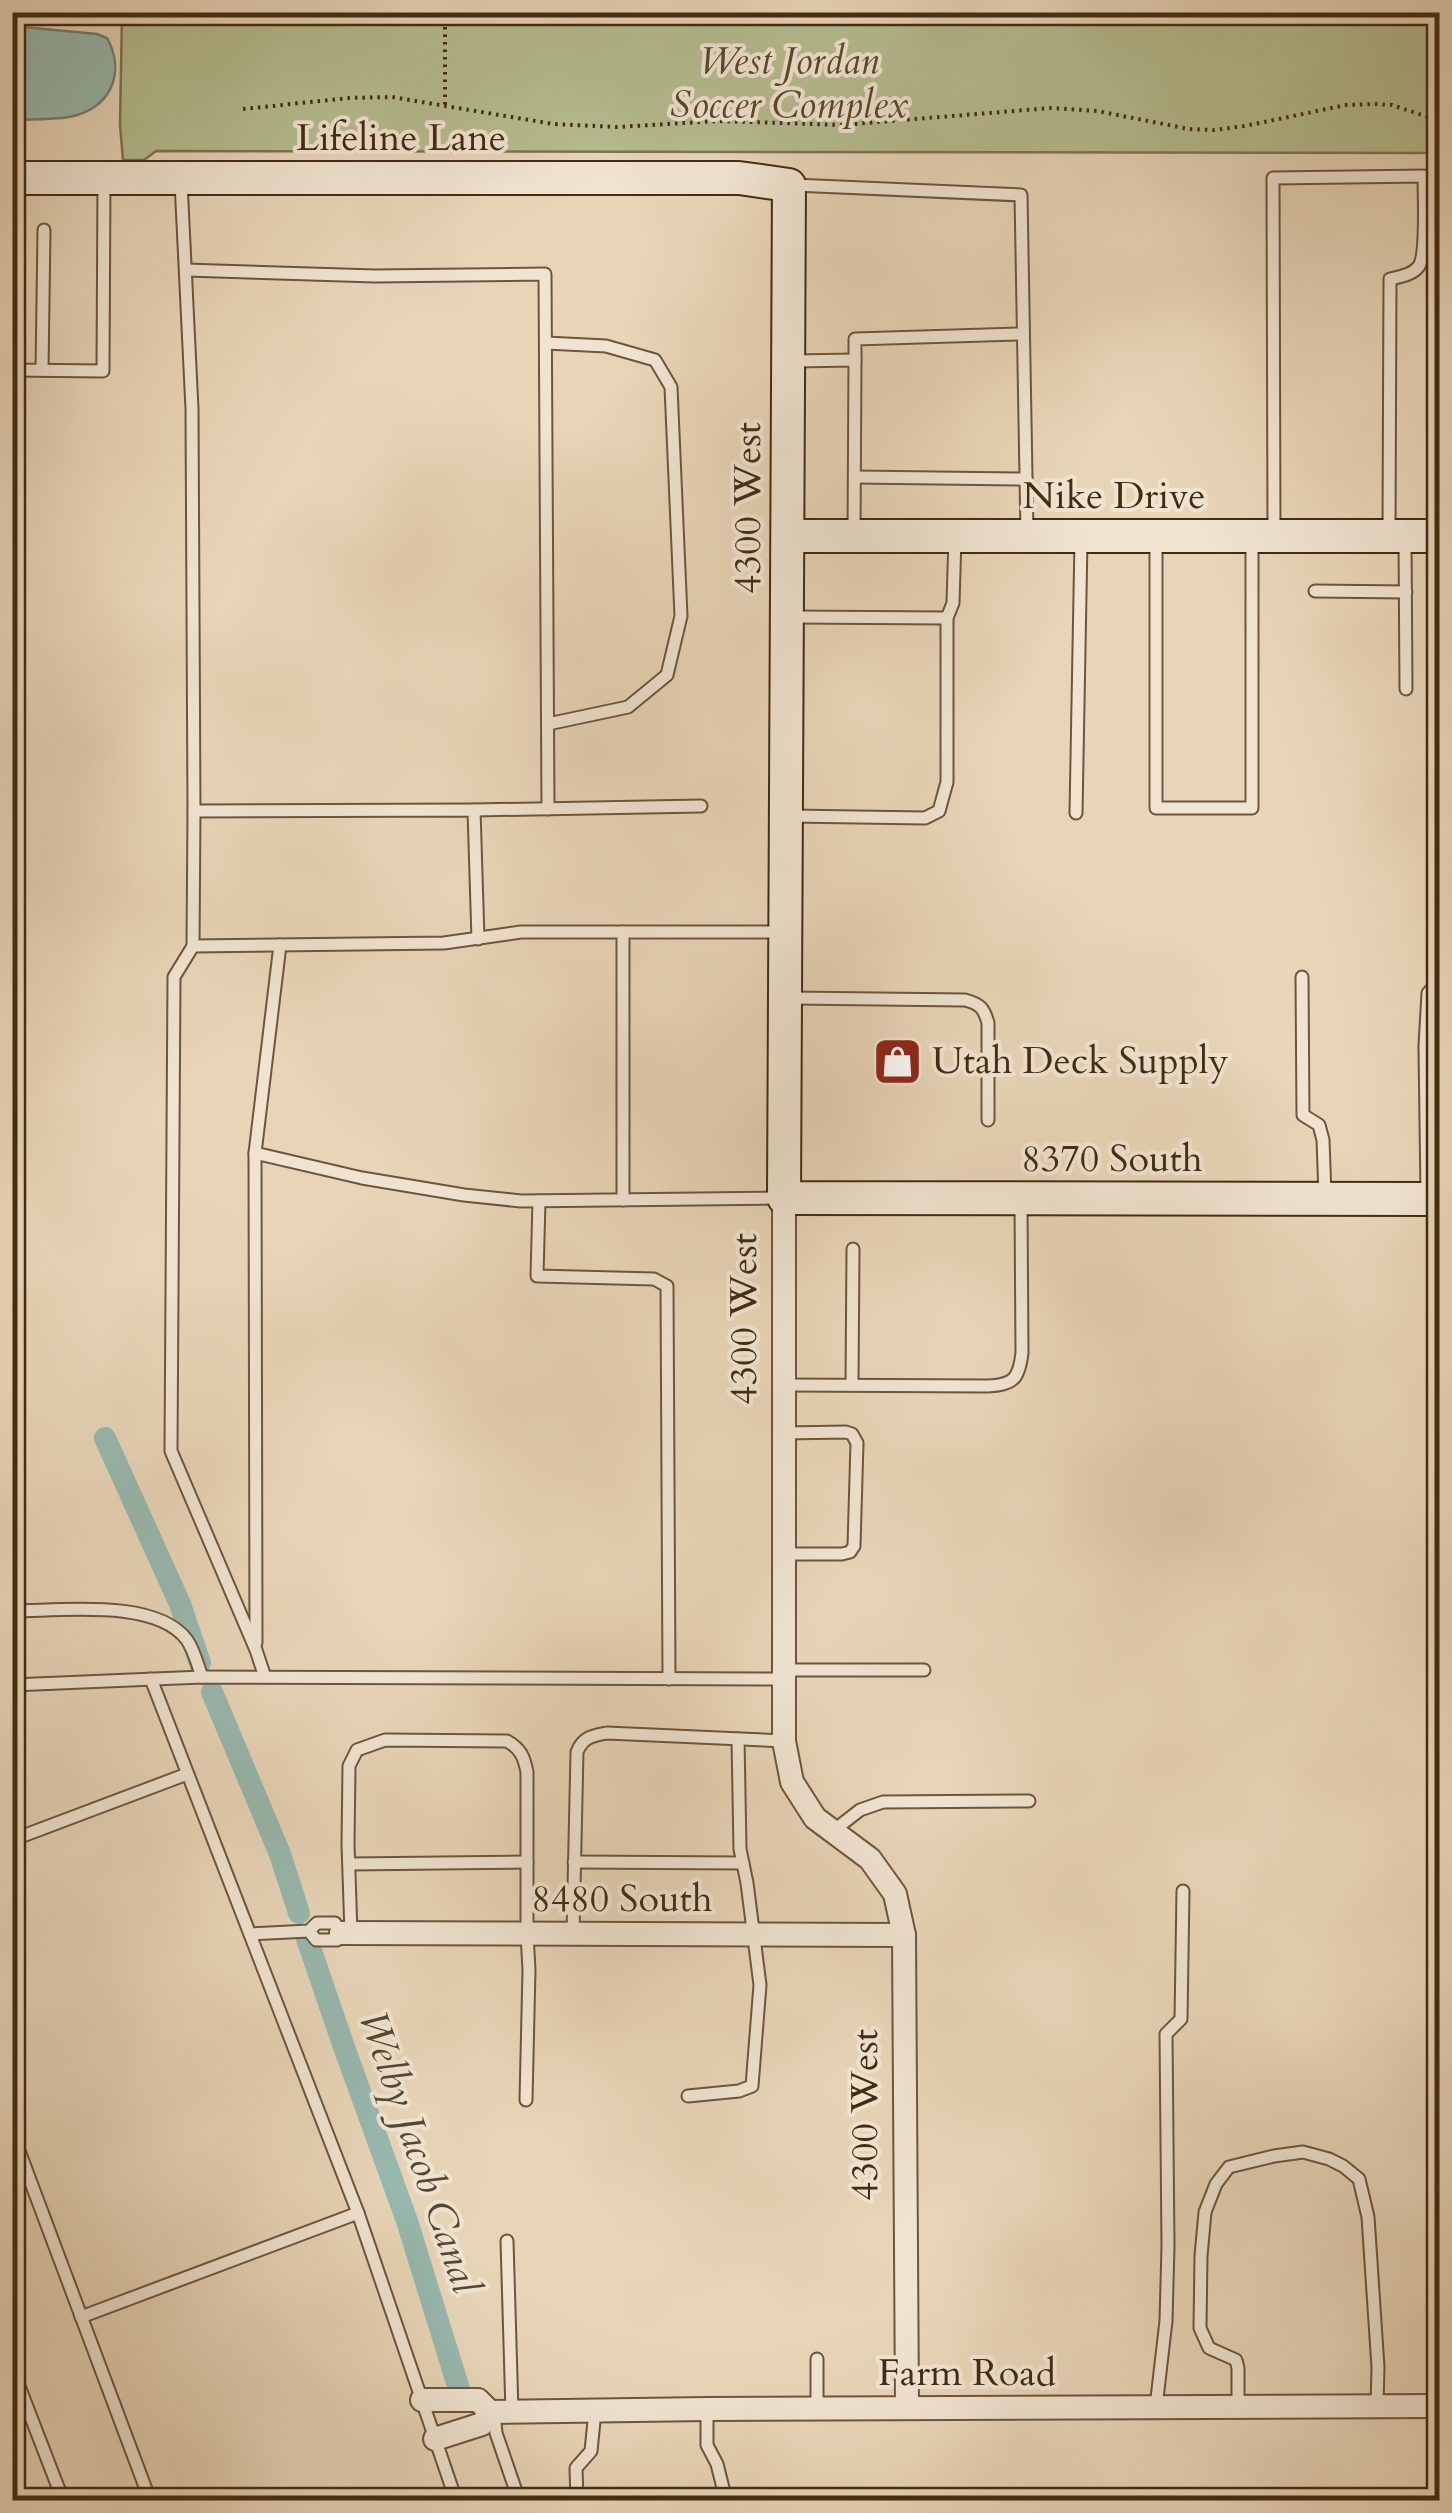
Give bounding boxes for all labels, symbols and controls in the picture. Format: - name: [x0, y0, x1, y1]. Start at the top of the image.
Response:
- park label: West Jordan Soccer Complex: [670, 35, 909, 131]
- street label: Lifeline Lane: [296, 112, 506, 164]
- street label: 4300 West: [722, 422, 774, 594]
- street label: Nike Drive: [1023, 470, 1205, 522]
- shop icon: Utah Deck Supply: [871, 1035, 923, 1087]
- place label: Utah Deck Supply: [932, 1035, 1229, 1087]
- street label: 8370 South: [1021, 1133, 1203, 1185]
- street label: 4300 West: [718, 1233, 770, 1405]
- street label: 8480 South: [531, 1873, 713, 1925]
- water label: Welby Jacob Canal: [345, 2003, 494, 2302]
- street label: 4300 West: [839, 2029, 891, 2201]
- street label: Farm Road: [878, 2347, 1056, 2399]

